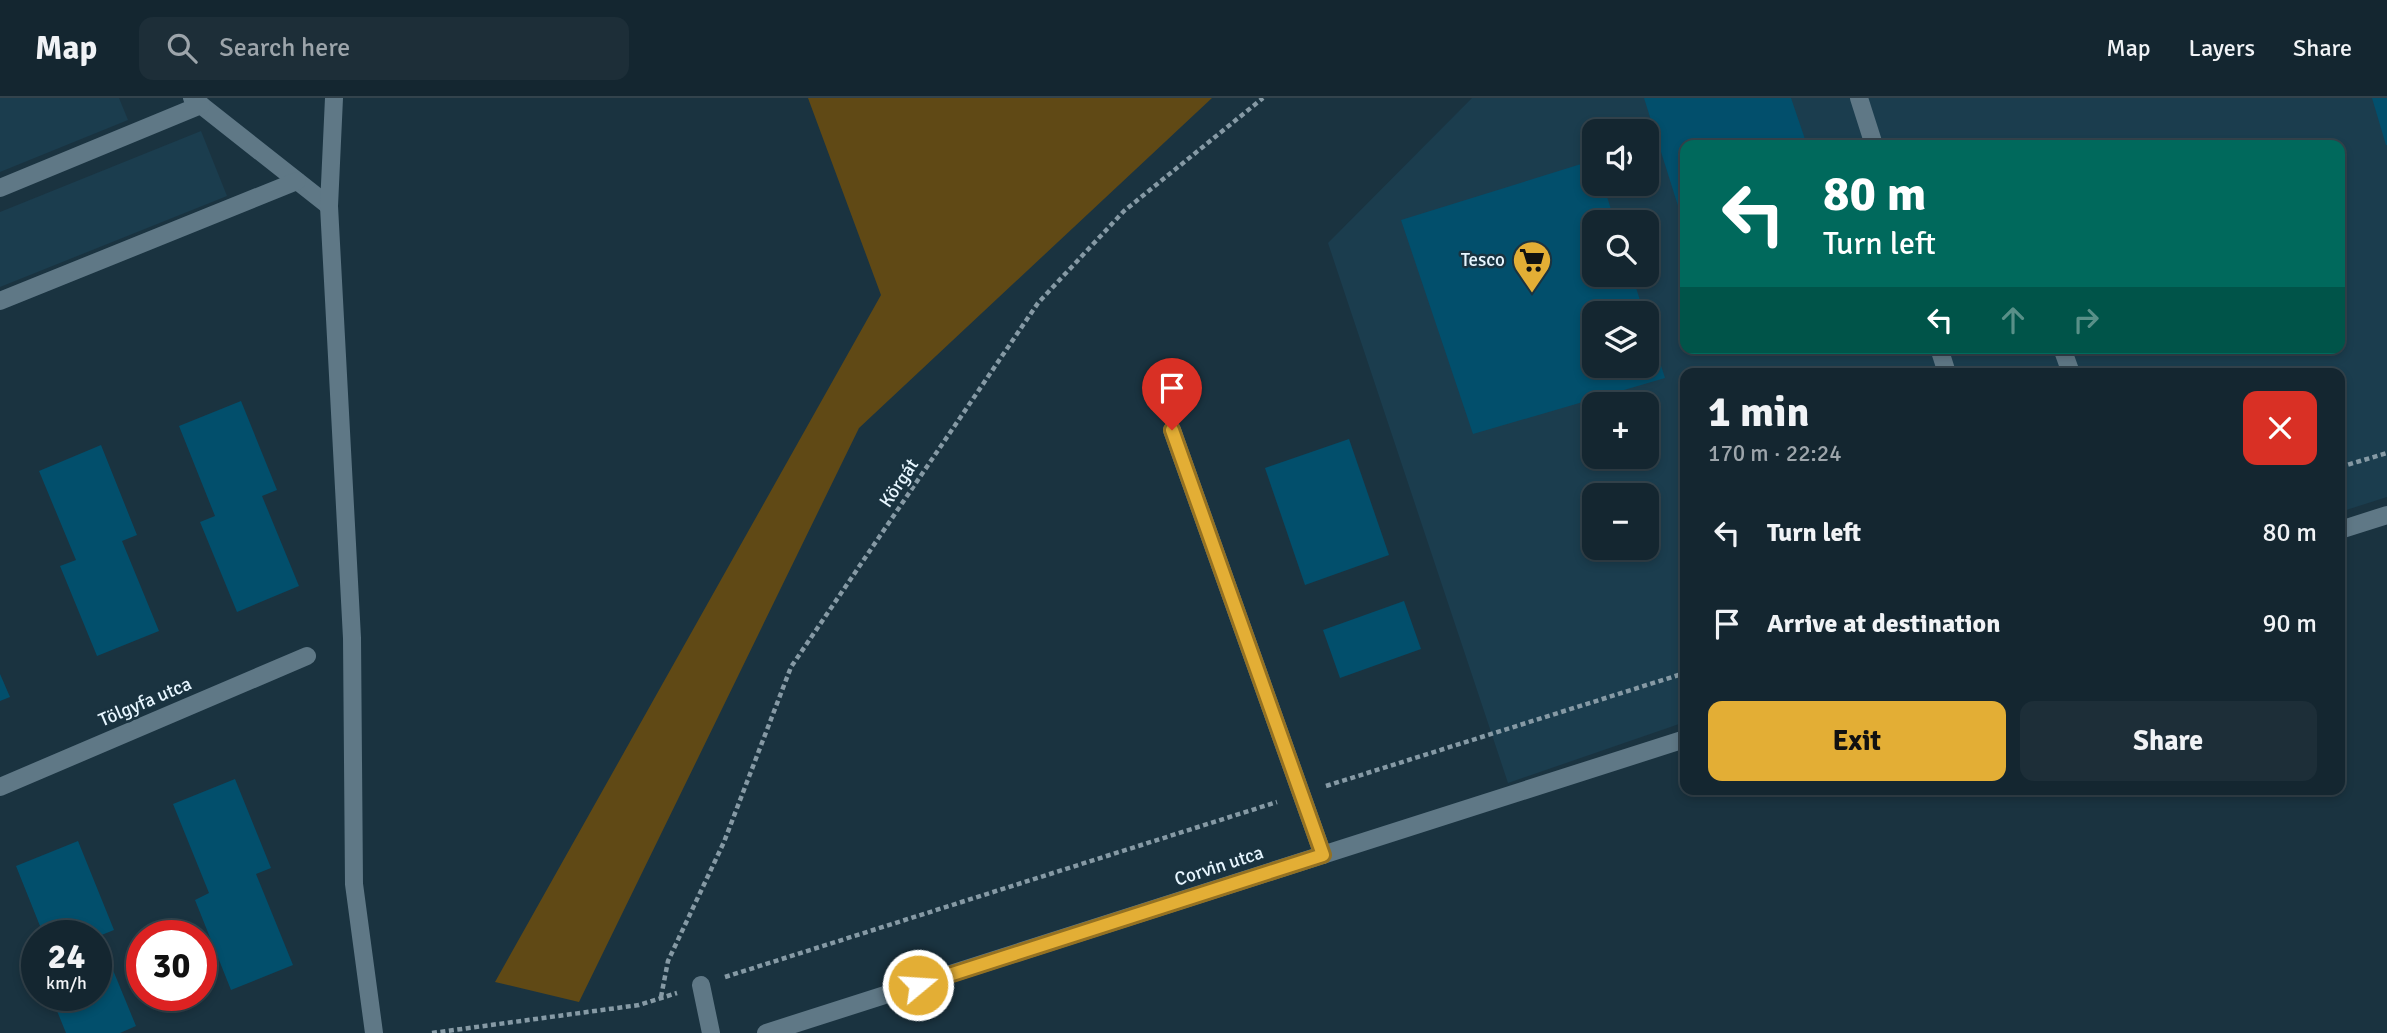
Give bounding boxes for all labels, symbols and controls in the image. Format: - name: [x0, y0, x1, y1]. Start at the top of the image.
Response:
- search box: [139, 17, 629, 80]
- text: Map: [35, 28, 97, 69]
- icon: search: [163, 29, 201, 67]
- text: Search here: [219, 32, 350, 64]
- text: Map: [2106, 33, 2151, 63]
- text: Layers: [2189, 33, 2255, 63]
- text: Share: [2293, 33, 2352, 63]
- map controls: [1582, 119, 1659, 560]
- button: sound: [1582, 119, 1659, 196]
- text: 80 m: [1823, 164, 1926, 224]
- icon: left: [1708, 168, 1799, 259]
- button: search: [1582, 210, 1659, 287]
- text: Turn left: [1823, 224, 1936, 263]
- supermarket icon: Tesco: [1511, 239, 1553, 294]
- place label: Tesco: [1461, 248, 1505, 272]
- button: layers: [1582, 301, 1659, 378]
- icon: left: [1921, 301, 1959, 339]
- icon: ahead: [1994, 301, 2032, 339]
- icon: right: [2067, 301, 2105, 339]
- pin: [1142, 358, 1202, 430]
- icon: arrive: [1153, 369, 1191, 407]
- text: 1 min: [1708, 387, 1809, 438]
- button: close: [2243, 391, 2317, 465]
- button: +: [1582, 392, 1659, 469]
- text: 170 m · 22:24: [1708, 439, 1842, 468]
- street label: Körgát: [874, 454, 924, 512]
- button: −: [1582, 483, 1659, 560]
- icon: left: [1708, 514, 1746, 552]
- text: Turn left: [1767, 517, 1861, 549]
- text: 80 m: [2262, 517, 2317, 549]
- icon: arrive: [1708, 605, 1746, 643]
- text: Arrive at destination: [1767, 608, 2000, 640]
- text: 90 m: [2262, 608, 2317, 640]
- street label: Tölgyfa utca: [95, 672, 195, 732]
- button: Exit: [1708, 701, 2006, 781]
- button: Share: [2020, 701, 2317, 781]
- street label: Corvin utca: [1171, 840, 1267, 892]
- speed limit sign: 30: [126, 920, 217, 1011]
- text: 24: [48, 935, 85, 978]
- position arrow: [881, 948, 955, 1022]
- text: km/h: [46, 972, 87, 994]

